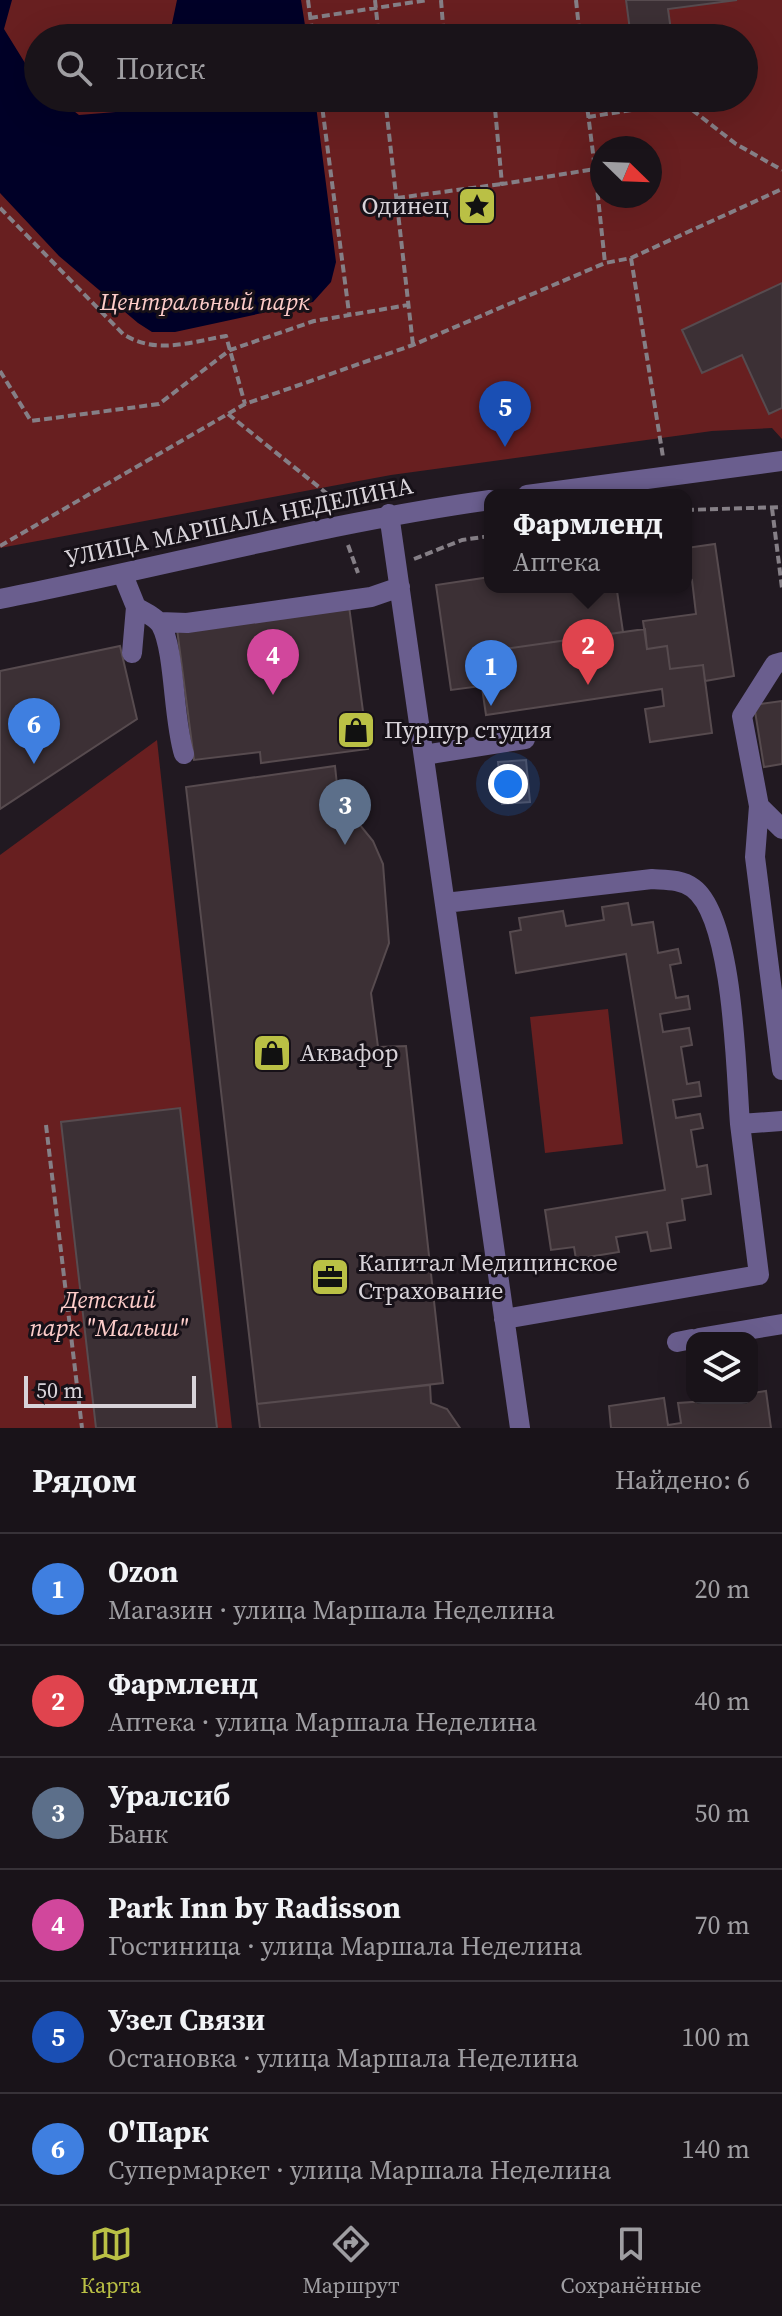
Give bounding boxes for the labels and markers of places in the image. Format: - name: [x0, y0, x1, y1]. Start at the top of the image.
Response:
- place icon: Одинец: [456, 185, 498, 227]
- place label: Одинец: [362, 189, 449, 222]
- pin: 5: [479, 381, 531, 447]
- pin: 2: [562, 619, 614, 685]
- pin: 4: [247, 629, 299, 695]
- pin: 1: [465, 640, 517, 706]
- pin: 6: [8, 698, 60, 764]
- shop icon: Пурпур студия: [335, 709, 377, 751]
- place label: Пурпур студия: [384, 713, 552, 746]
- pin: 3: [319, 779, 371, 845]
- shop icon: Аквафор: [251, 1032, 293, 1074]
- place label: Аквафор: [300, 1036, 398, 1069]
- place label: Капитал Медицинское Страхование: [358, 1246, 618, 1307]
- office icon: Капитал Медицинское Страхование: [309, 1256, 351, 1298]

